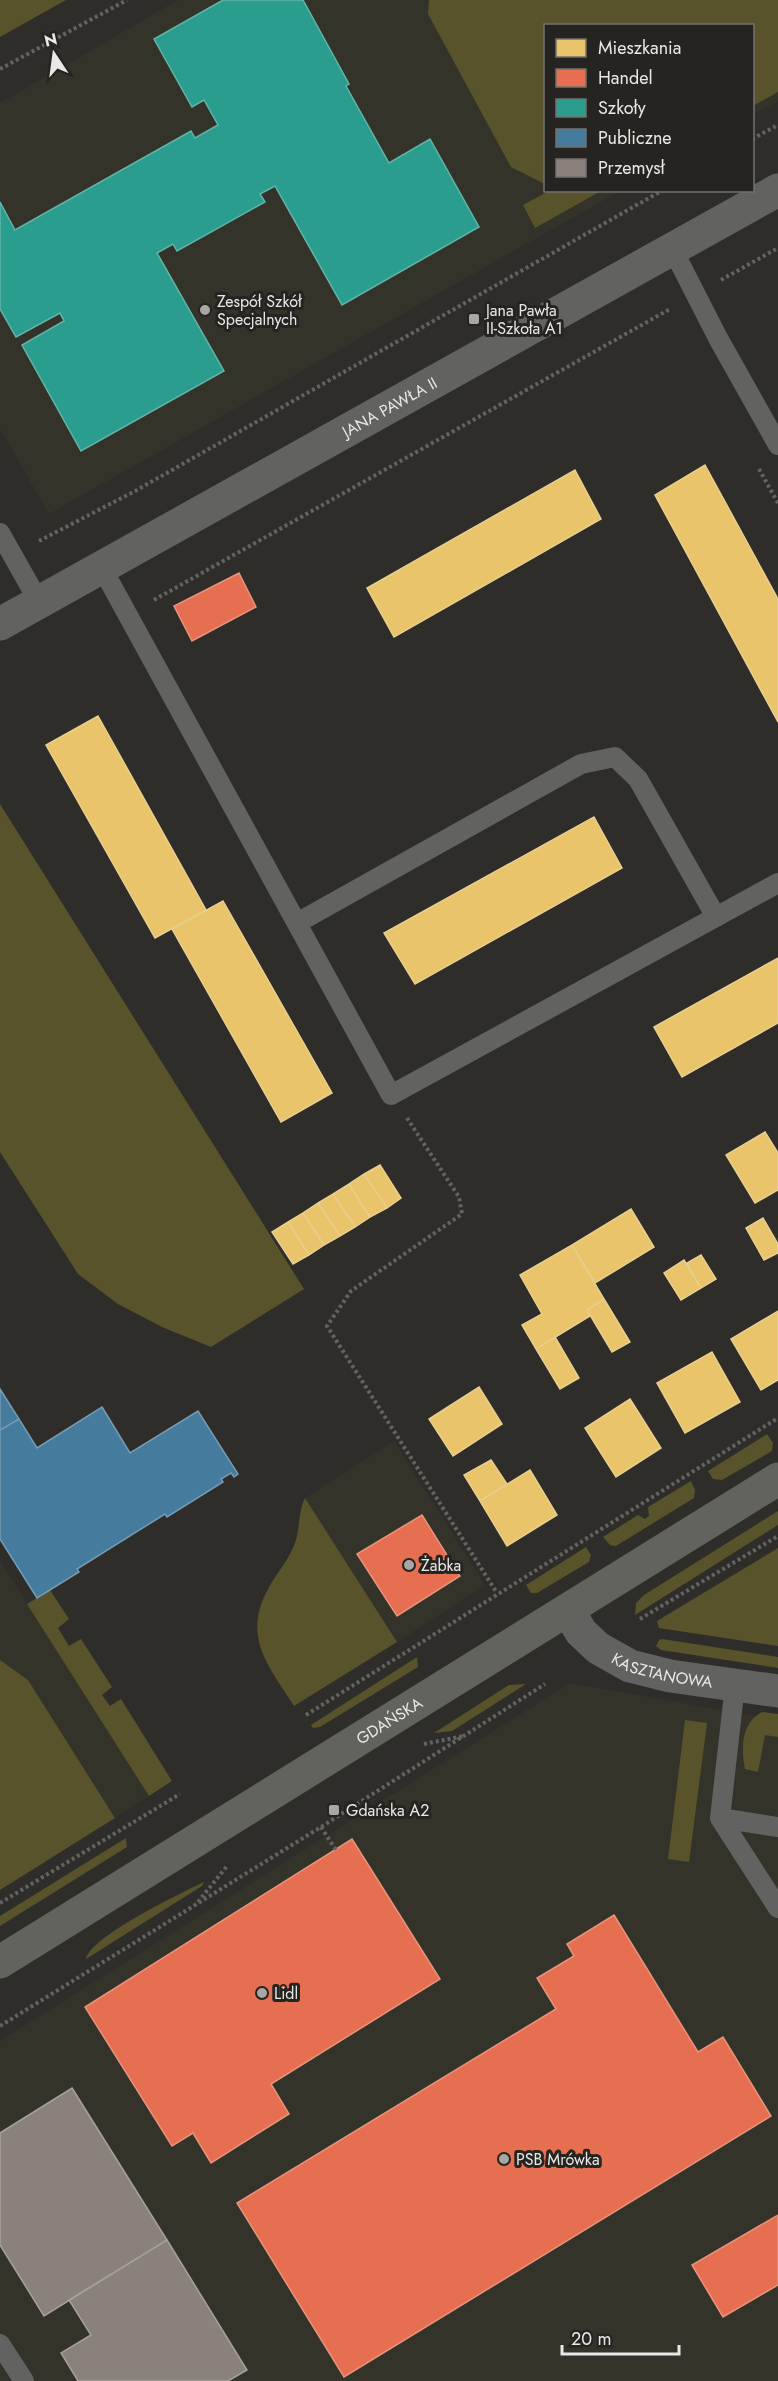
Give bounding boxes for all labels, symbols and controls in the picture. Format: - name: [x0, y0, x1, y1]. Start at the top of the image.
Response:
- north arrow: [24, 24, 84, 84]
- legend: [544, 24, 754, 192]
- text: N: [42, 27, 60, 53]
- text: Mieszkania: [598, 35, 681, 61]
- text: Handel: [598, 65, 653, 91]
- text: Szkoły: [598, 95, 646, 121]
- text: Publiczne: [598, 125, 672, 151]
- text: Przemysł: [598, 155, 666, 181]
- place label: Zespół Szkół Specjalnych: [217, 290, 303, 331]
- place label: Jana Pawła II-Szkoła A1: [484, 299, 563, 340]
- marker: Zespół Szkół Specjalnych: [198, 303, 212, 317]
- marker: Jana Pawła II-Szkoła A1: [467, 312, 481, 326]
- street label: JANA PAWŁA II: [336, 371, 441, 443]
- place label: Żabka: [421, 1554, 461, 1577]
- marker: Żabka: [402, 1558, 416, 1572]
- street label: KASZTANOWA: [608, 1647, 714, 1693]
- street label: GDAŃSKA: [352, 1691, 427, 1750]
- place label: Gdańska A2: [346, 1799, 429, 1822]
- marker: Gdańska A2: [327, 1803, 341, 1817]
- place label: Lidl: [274, 1982, 298, 2005]
- marker: Lidl: [255, 1986, 269, 2000]
- place label: PSB Mrówka: [516, 2148, 600, 2171]
- marker: PSB Mrówka: [497, 2152, 511, 2166]
- scale bar: [562, 2318, 679, 2356]
- text: 20 m: [571, 2326, 611, 2352]

